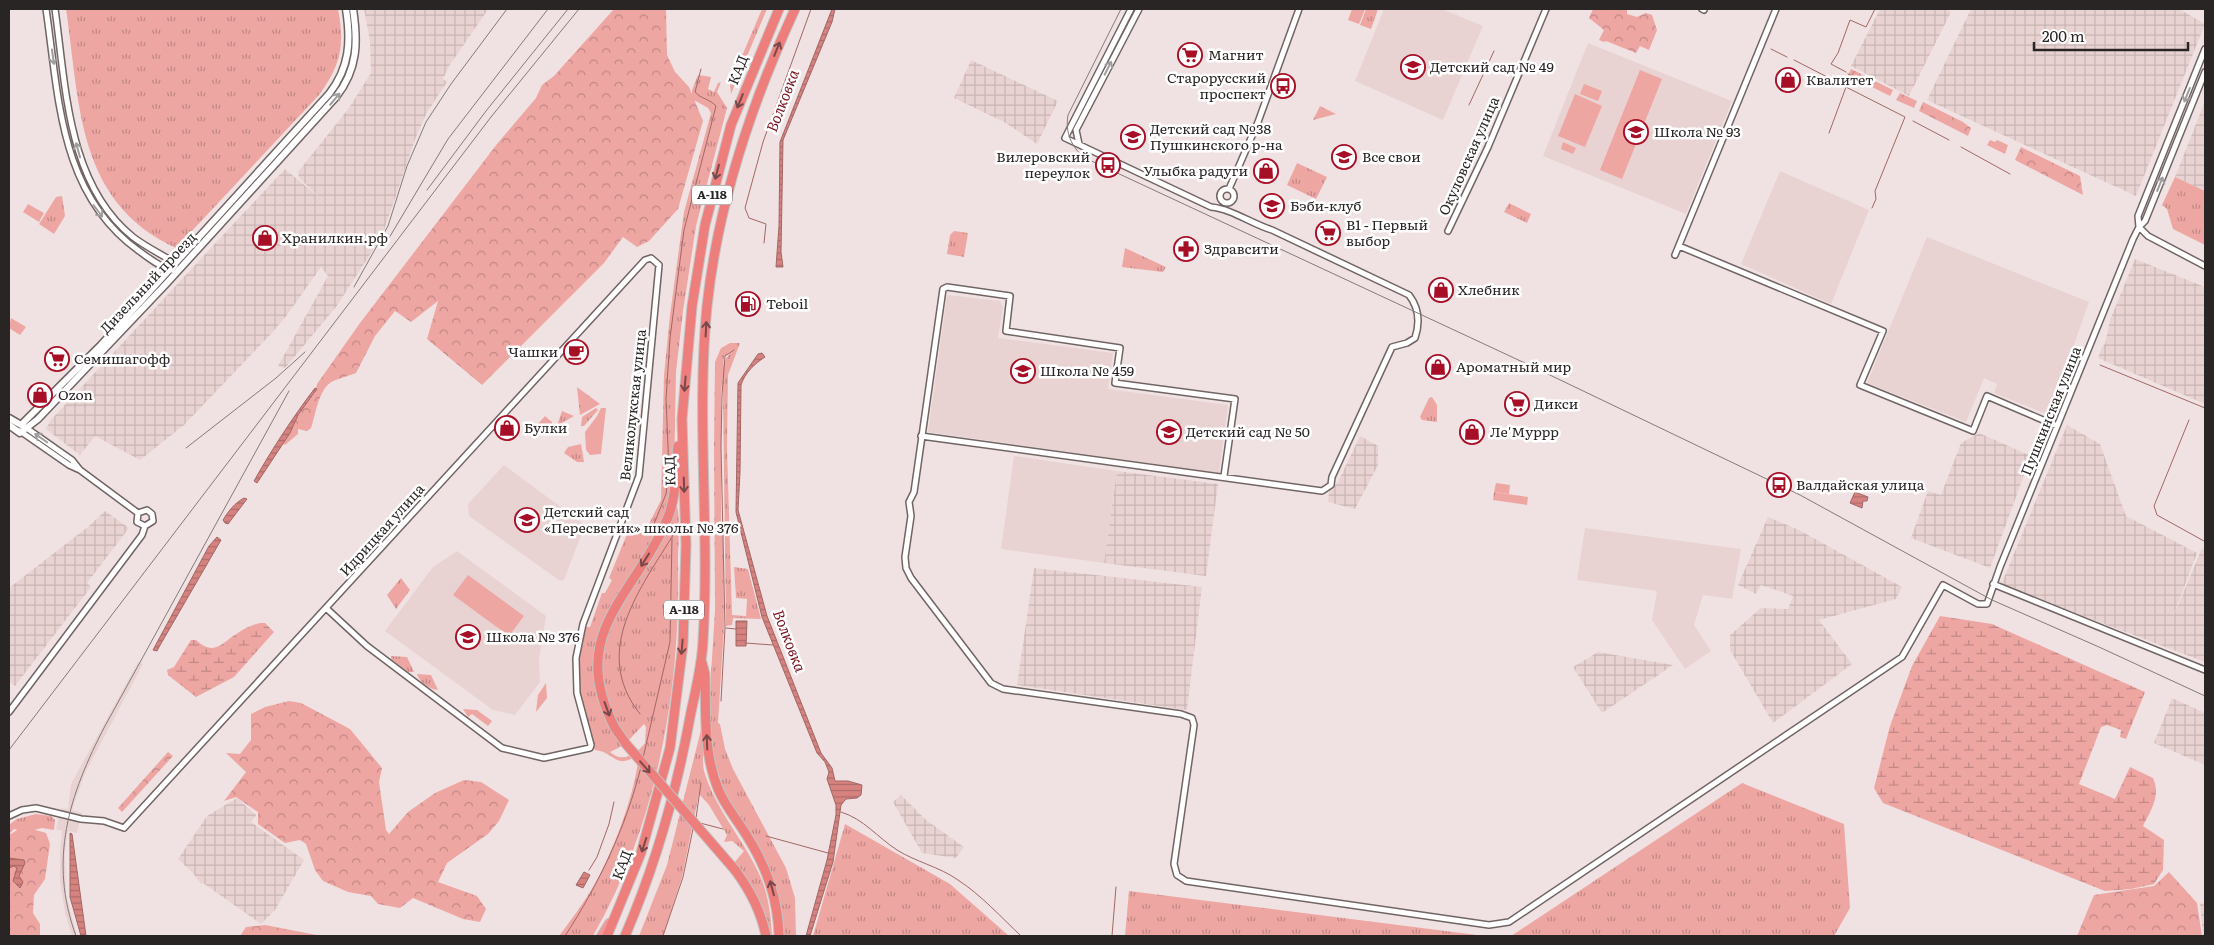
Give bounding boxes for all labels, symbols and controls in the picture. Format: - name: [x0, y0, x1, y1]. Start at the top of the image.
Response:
- scale bar: [2034, 20, 2188, 52]
- text: 200 m: [2042, 24, 2085, 47]
- one-way arrow: [773, 42, 783, 57]
- supermarket icon: Магнит: [1177, 42, 1203, 68]
- place label: Магнит: [1208, 44, 1264, 64]
- one-way arrow: [48, 49, 58, 65]
- street label: КАД: [722, 52, 752, 88]
- school or university icon: Детский сад № 49: [1400, 54, 1426, 80]
- place label: Детский сад № 49: [1430, 56, 1554, 76]
- one-way arrow: [1103, 61, 1113, 76]
- water label: Волковка: [759, 65, 804, 135]
- place label: Старорусский проспект: [1167, 67, 1266, 103]
- shop icon: Квалитет: [1775, 67, 1801, 93]
- place label: Квалитет: [1806, 69, 1874, 89]
- bus stop icon: Старорусский проспект: [1270, 73, 1296, 99]
- one-way arrow: [2182, 87, 2192, 102]
- one-way arrow: [329, 92, 340, 105]
- one-way arrow: [735, 93, 745, 108]
- street label: Окуловская улица: [1433, 93, 1503, 218]
- place label: Детский сад №38 Пушкинского р-на: [1150, 118, 1283, 154]
- school or university icon: Школа № 93: [1623, 119, 1649, 145]
- place label: Школа № 93: [1654, 121, 1741, 141]
- school or university icon: Детский сад №38 Пушкинского р-на: [1120, 124, 1146, 150]
- one-way arrow: [72, 142, 82, 158]
- school or university icon: Все свои: [1331, 144, 1357, 170]
- place label: Вилеровский переулок: [996, 146, 1091, 182]
- place label: Все свои: [1362, 146, 1421, 166]
- bus stop icon: Вилеровский переулок: [1095, 152, 1121, 178]
- shop icon: Улыбка радуги: [1253, 158, 1279, 184]
- place label: Улыбка радуги: [1144, 160, 1248, 180]
- one-way arrow: [712, 164, 722, 180]
- one-way arrow: [2156, 177, 2166, 192]
- road number: А-118: [692, 186, 732, 204]
- school or university icon: Бэби-клуб: [1259, 193, 1285, 219]
- place label: Бэби-клуб: [1290, 195, 1361, 215]
- one-way arrow: [93, 204, 104, 217]
- place label: В1 - Первый выбор: [1346, 214, 1428, 250]
- supermarket icon: В1 - Первый выбор: [1315, 220, 1341, 246]
- shop icon: Хранилкин.рф: [252, 225, 278, 251]
- street label: Дизельный проезд: [95, 227, 200, 338]
- place label: Хранилкин.рф: [282, 227, 388, 247]
- pharmacy icon: Здравсити: [1173, 236, 1199, 262]
- place label: Здравсити: [1204, 238, 1279, 258]
- shop icon: Хлебник: [1428, 277, 1454, 303]
- place label: Хлебник: [1458, 279, 1520, 299]
- fuel station icon: Teboil: [735, 291, 761, 317]
- place label: Teboil: [766, 293, 809, 313]
- one-way arrow: [701, 321, 710, 337]
- street label: Великолукская улица: [614, 328, 650, 482]
- cafe icon: Чашки: [563, 339, 589, 365]
- place label: Чашки: [508, 341, 558, 361]
- street label: Пушкинская улица: [2015, 343, 2085, 478]
- supermarket icon: Семишагофф: [44, 346, 70, 372]
- place label: Семишагофф: [74, 348, 170, 368]
- shop icon: Ароматный мир: [1425, 354, 1451, 380]
- place label: Ароматный мир: [1456, 356, 1571, 376]
- school or university icon: Школа № 459: [1010, 358, 1036, 384]
- place label: Школа № 459: [1040, 360, 1134, 380]
- one-way arrow: [680, 376, 690, 392]
- shop icon: Ozon: [27, 382, 53, 408]
- place label: Ozon: [58, 384, 93, 404]
- supermarket icon: Дикси: [1504, 391, 1530, 417]
- place label: Дикси: [1534, 393, 1578, 413]
- shop icon: Булки: [494, 415, 520, 441]
- place label: Булки: [524, 417, 567, 437]
- school or university icon: Детский сад № 50: [1156, 419, 1182, 445]
- shop icon: Ле'Муррр: [1459, 419, 1485, 445]
- place label: Детский сад № 50: [1186, 421, 1310, 441]
- place label: Ле'Муррр: [1490, 421, 1559, 441]
- one-way arrow: [34, 433, 48, 443]
- street label: КАД: [658, 455, 680, 487]
- bus stop icon: Валдайская улица: [1766, 472, 1792, 498]
- place label: Валдайская улица: [1796, 474, 1925, 494]
- one-way arrow: [679, 476, 689, 493]
- street label: Идрицкая улица: [334, 478, 428, 580]
- place label: Детский сад «Пересветик» школы № 376: [544, 501, 739, 537]
- school or university icon: Детский сад «Пересветик» школы № 376: [514, 507, 540, 533]
- one-way arrow: [640, 552, 650, 566]
- road number: А-118: [664, 600, 704, 620]
- water label: Волковка: [768, 606, 813, 676]
- school or university icon: Школа № 376: [455, 624, 481, 650]
- place label: Школа № 376: [486, 626, 580, 646]
- one-way arrow: [678, 639, 687, 655]
- one-way arrow: [603, 701, 612, 716]
- one-way arrow: [702, 734, 711, 750]
- one-way arrow: [640, 760, 651, 773]
- one-way arrow: [638, 837, 648, 853]
- street label: КАД: [606, 847, 636, 883]
- one-way arrow: [767, 881, 777, 897]

